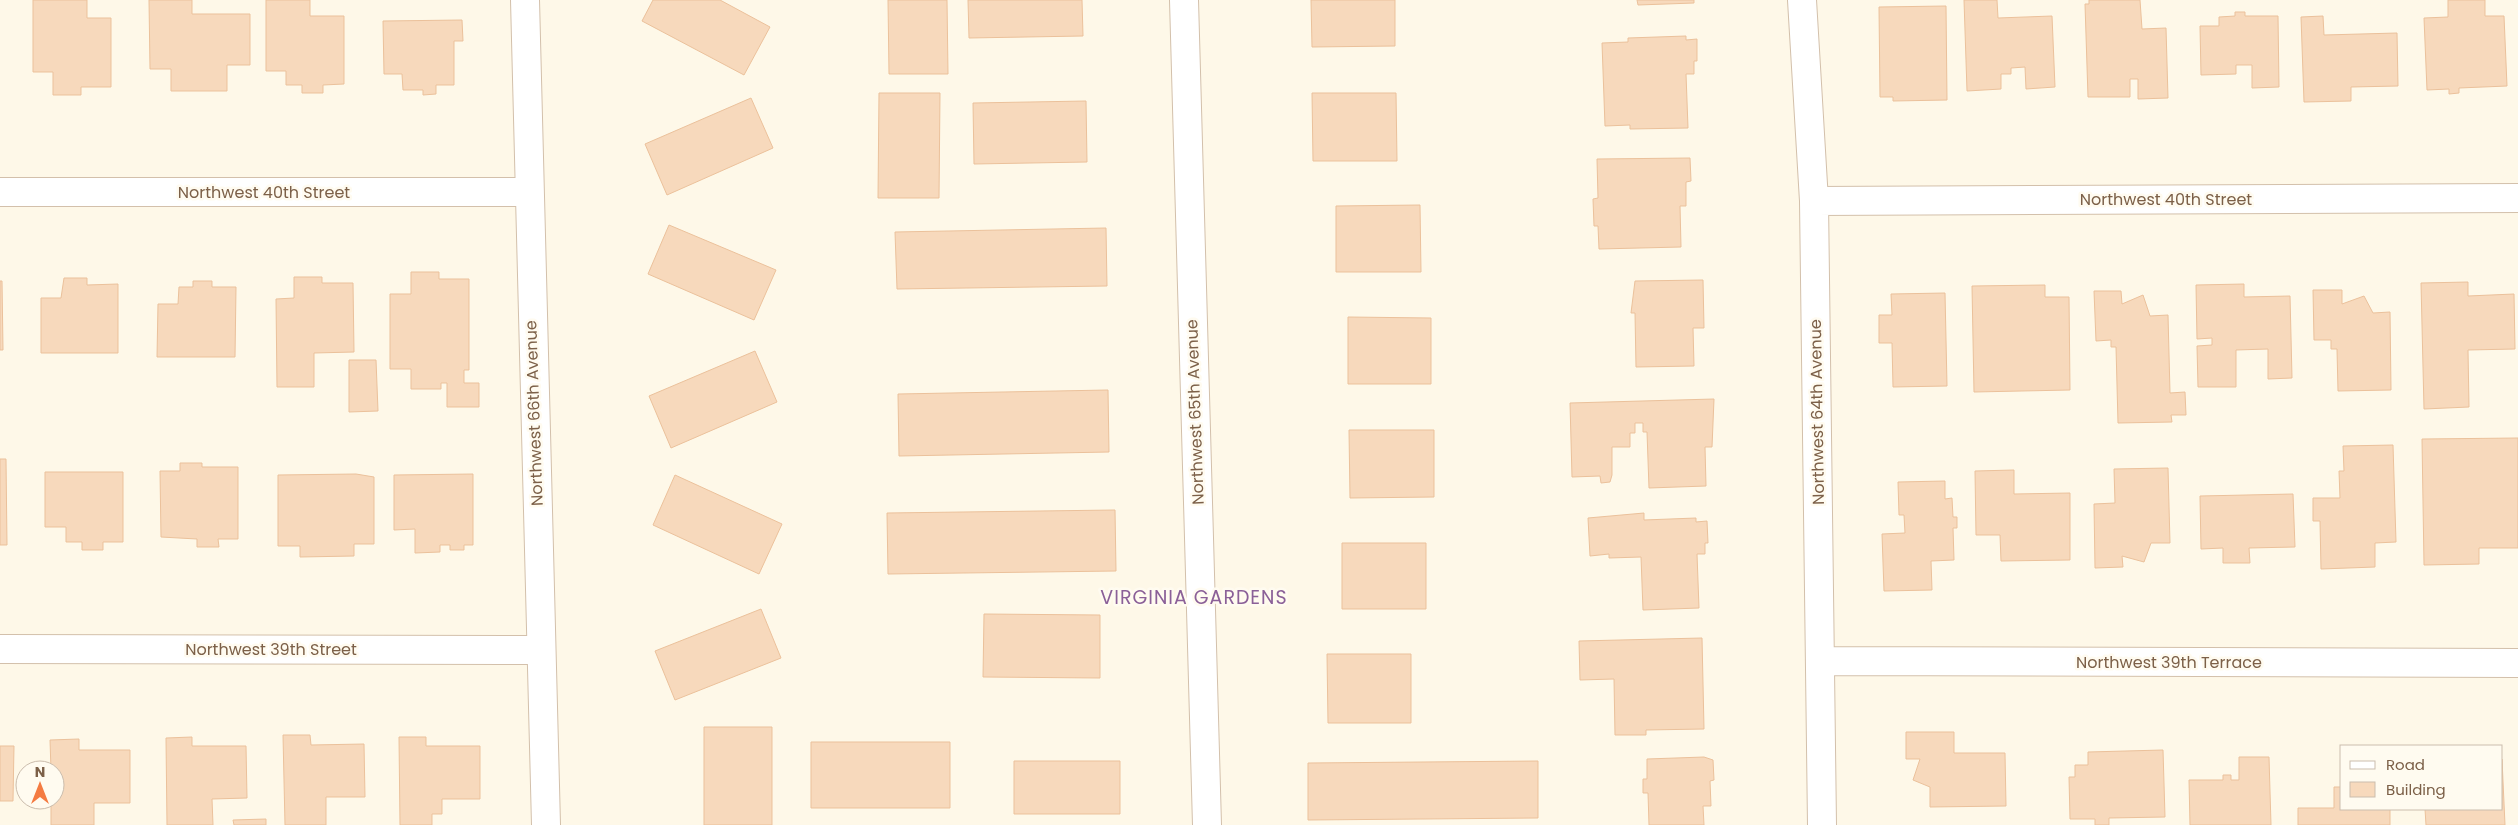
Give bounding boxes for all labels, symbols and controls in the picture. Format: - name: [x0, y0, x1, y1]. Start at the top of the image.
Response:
- street label: Northwest 40th Street: [178, 181, 350, 204]
- street label: Northwest 40th Street: [2080, 188, 2252, 211]
- street label: Northwest 65th Avenue: [1180, 319, 1210, 505]
- street label: Northwest 64th Avenue: [1804, 319, 1830, 505]
- street label: Northwest 66th Avenue: [519, 320, 549, 506]
- district label: VIRGINIA GARDENS: [1100, 584, 1288, 611]
- street label: Northwest 39th Street: [185, 638, 357, 661]
- street label: Northwest 39th Terrace: [2076, 651, 2262, 674]
- legend: [2340, 745, 2503, 810]
- text: Road: [2386, 754, 2425, 775]
- north arrow: [15, 760, 65, 810]
- text: N: [35, 762, 45, 782]
- text: Building: [2386, 779, 2446, 800]

